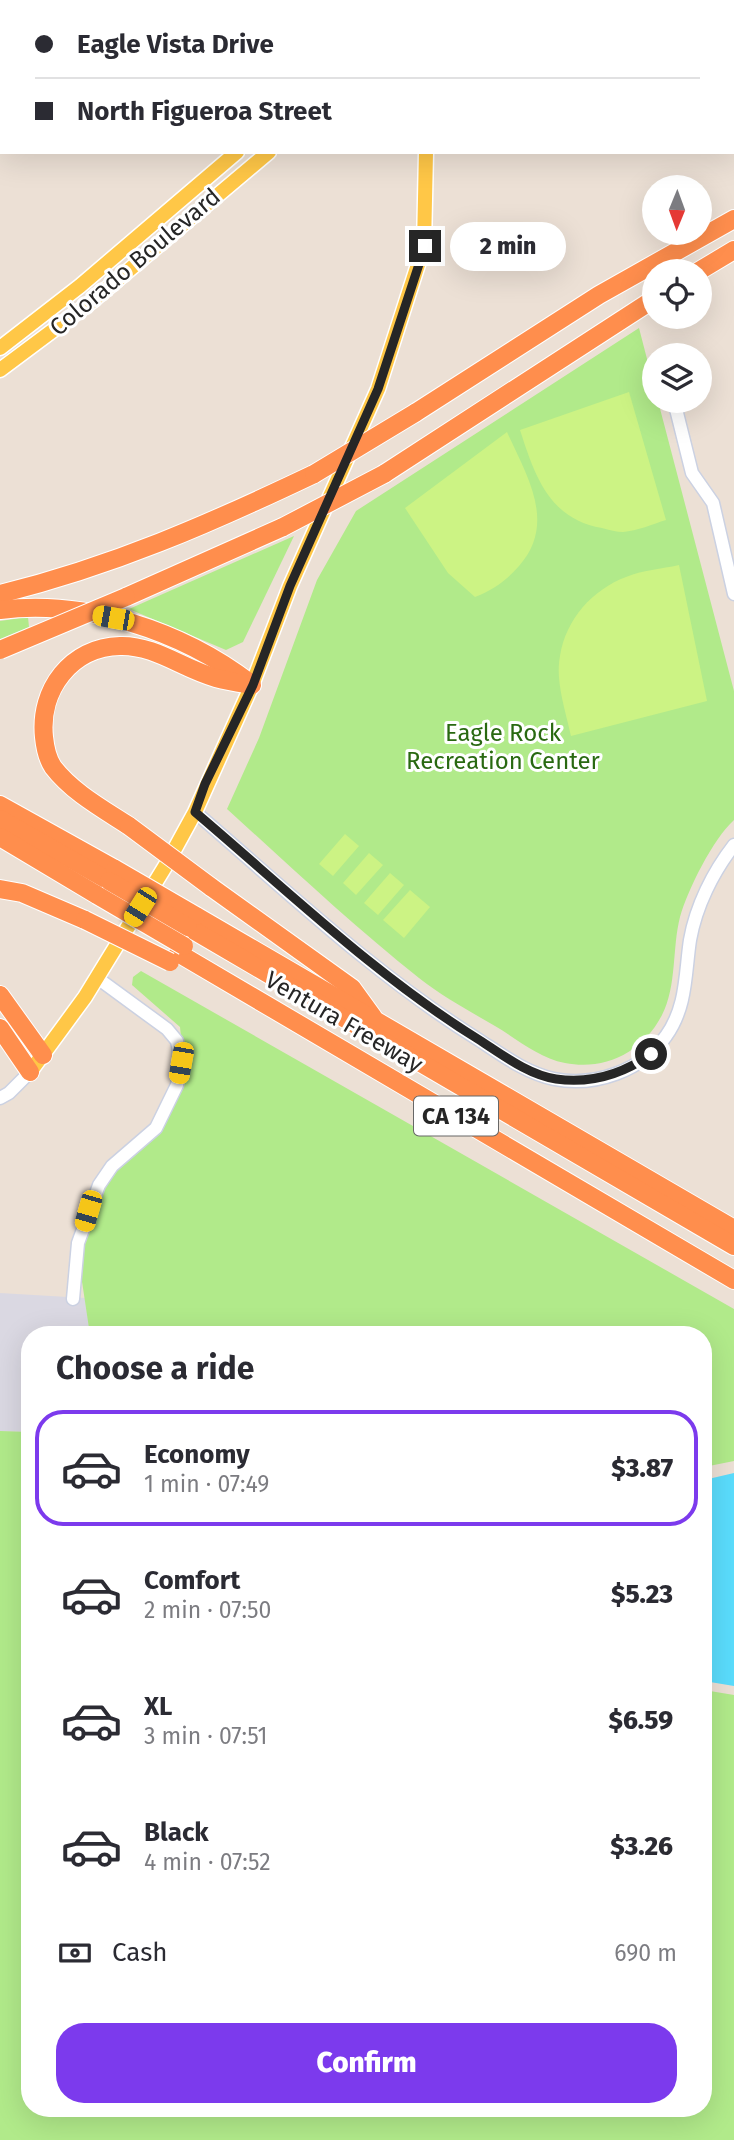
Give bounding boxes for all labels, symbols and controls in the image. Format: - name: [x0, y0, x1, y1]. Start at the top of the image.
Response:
- text: Eagle Vista Drive: [77, 29, 274, 60]
- text: North Figueroa Street: [77, 96, 332, 127]
- north arrow: [642, 175, 712, 245]
- map controls: [642, 175, 712, 413]
- street label: Colorado Boulevard: [44, 183, 226, 341]
- callout: 2 min: [450, 222, 565, 270]
- route end: [409, 230, 441, 262]
- text: 2 min: [480, 232, 536, 260]
- button: locate: [642, 259, 712, 329]
- button: layers: [642, 343, 712, 413]
- car: [91, 604, 136, 632]
- park label: Eagle Rock Recreation Center: [406, 719, 601, 775]
- car: [120, 884, 161, 930]
- street label: Ventura Freeway: [260, 966, 428, 1079]
- route start: [635, 1038, 667, 1070]
- car: [168, 1040, 195, 1086]
- road number: CA 134: [414, 1096, 498, 1135]
- car: [73, 1188, 104, 1234]
- text: Choose a ride: [56, 1349, 254, 1387]
- icon: car: [60, 1437, 123, 1500]
- text: Economy: [144, 1439, 250, 1470]
- text: $3.87: [611, 1453, 673, 1484]
- text: 1 min · 07:49: [144, 1470, 269, 1498]
- icon: car: [60, 1563, 123, 1626]
- text: Comfort: [144, 1565, 240, 1596]
- text: $5.23: [611, 1579, 673, 1610]
- text: 2 min · 07:50: [144, 1596, 271, 1624]
- icon: car: [60, 1689, 123, 1752]
- text: XL: [144, 1691, 172, 1722]
- text: $6.59: [609, 1705, 673, 1736]
- text: 3 min · 07:51: [144, 1722, 267, 1750]
- icon: car: [60, 1815, 123, 1878]
- text: Black: [144, 1817, 209, 1848]
- text: $3.26: [610, 1831, 673, 1862]
- text: 4 min · 07:52: [144, 1848, 271, 1876]
- icon: cash: [56, 1934, 94, 1972]
- text: Cash: [112, 1937, 168, 1968]
- text: 690 m: [614, 1939, 677, 1967]
- button: Confirm: [56, 2023, 677, 2103]

